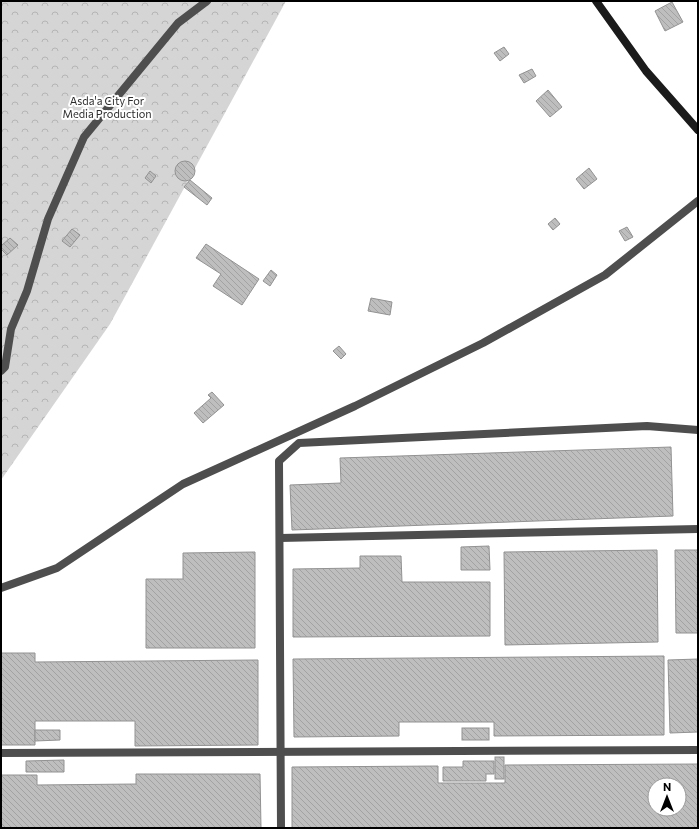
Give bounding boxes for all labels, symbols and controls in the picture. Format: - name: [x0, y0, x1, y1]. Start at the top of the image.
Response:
- park label: Asda'a City For Media Production: [62, 94, 152, 120]
- north arrow: [647, 777, 687, 817]
- text: N: [663, 780, 671, 793]

